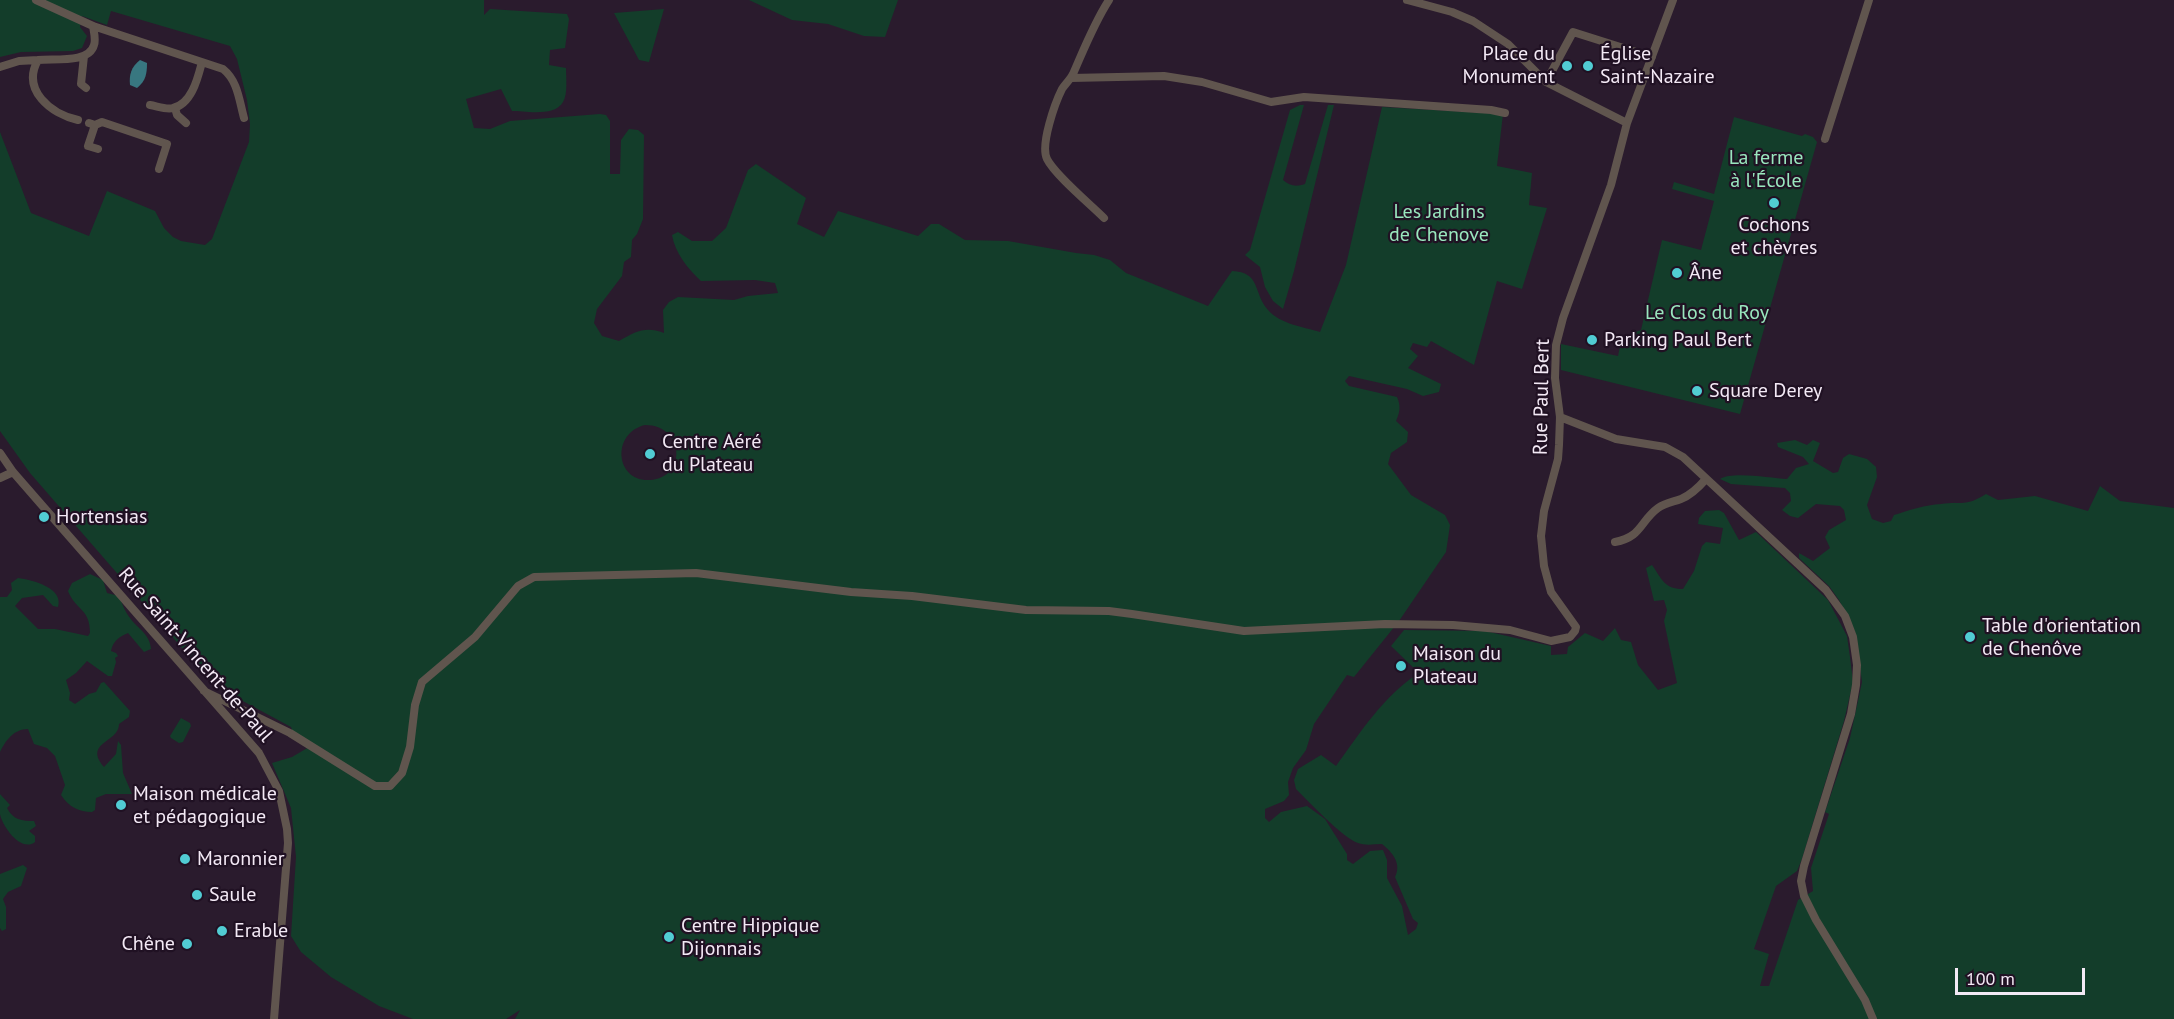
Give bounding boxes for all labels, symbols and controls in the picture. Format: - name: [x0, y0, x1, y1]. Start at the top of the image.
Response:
- place label: Place du Monument: [1463, 42, 1555, 89]
- place label: Église Saint-Nazaire: [1600, 42, 1715, 89]
- marker: Place du Monument: [1560, 59, 1574, 73]
- marker: Église Saint-Nazaire: [1581, 59, 1595, 73]
- park label: La ferme à l'École: [1729, 146, 1803, 193]
- marker: Cochons et chèvres: [1767, 196, 1781, 210]
- park label: Les Jardins de Chenove: [1389, 200, 1489, 247]
- place label: Cochons et chèvres: [1731, 213, 1817, 260]
- place label: Âne: [1689, 261, 1722, 285]
- marker: Âne: [1670, 266, 1684, 280]
- park label: Le Clos du Roy: [1645, 301, 1769, 325]
- place label: Parking Paul Bert: [1604, 328, 1752, 352]
- marker: Parking Paul Bert: [1585, 333, 1599, 347]
- street label: Rue Paul Bert: [1529, 339, 1555, 455]
- place label: Square Derey: [1709, 379, 1822, 403]
- marker: Square Derey: [1690, 384, 1704, 398]
- place label: Centre Aéré du Plateau: [662, 430, 761, 477]
- marker: Centre Aéré du Plateau: [643, 447, 657, 461]
- place label: Hortensias: [56, 505, 147, 529]
- marker: Hortensias: [37, 510, 51, 524]
- street label: Rue Saint-Vincent-de-Paul: [113, 563, 277, 747]
- place label: Table d'orientation de Chenôve: [1982, 614, 2141, 661]
- marker: Table d'orientation de Chenôve: [1963, 630, 1977, 644]
- place label: Maison du Plateau: [1413, 642, 1501, 689]
- marker: Maison du Plateau: [1394, 659, 1408, 673]
- place label: Maison médicale et pédagogique: [133, 782, 277, 829]
- marker: Maison médicale et pédagogique: [114, 798, 128, 812]
- place label: Maronnier: [197, 847, 284, 871]
- marker: Maronnier: [178, 852, 192, 866]
- place label: Saule: [209, 883, 256, 907]
- marker: Saule: [190, 888, 204, 902]
- place label: Centre Hippique Dijonnais: [681, 914, 819, 961]
- place label: Erable: [234, 919, 288, 943]
- marker: Erable: [215, 924, 229, 938]
- marker: Centre Hippique Dijonnais: [662, 930, 676, 944]
- place label: Chêne: [121, 932, 175, 956]
- marker: Chêne: [180, 937, 194, 951]
- scale bar: [1958, 956, 2088, 994]
- text: 100 m: [1966, 967, 2015, 990]

